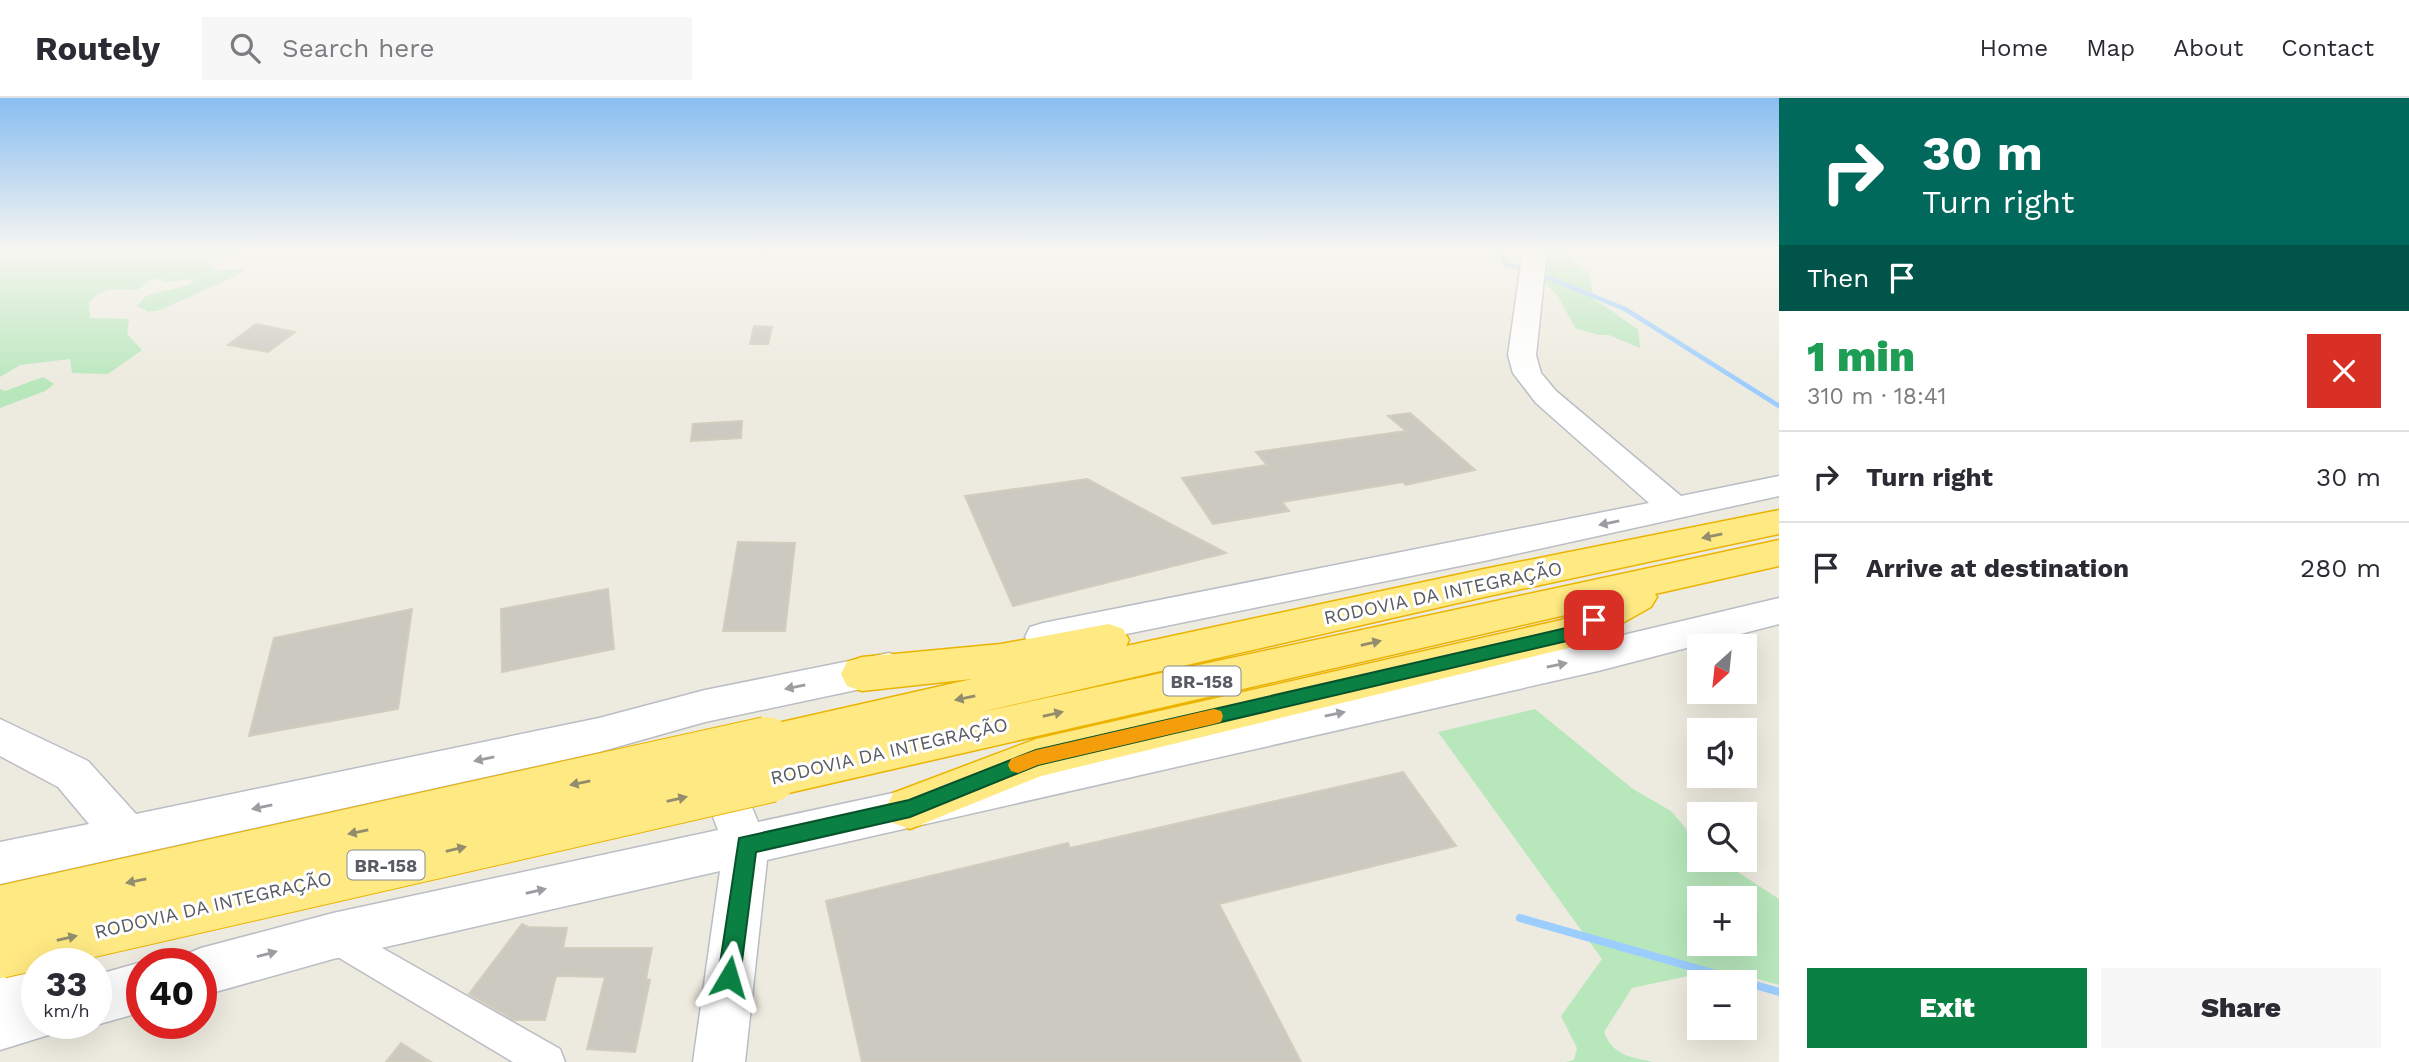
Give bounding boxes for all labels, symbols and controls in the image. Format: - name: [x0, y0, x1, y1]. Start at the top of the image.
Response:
- search box: [202, 17, 692, 80]
- text: Routely: [35, 29, 160, 68]
- icon: search: [226, 29, 264, 67]
- text: Search here: [282, 33, 434, 63]
- text: Home: [1980, 34, 2048, 62]
- text: Map: [2086, 34, 2135, 62]
- text: About: [2173, 34, 2243, 62]
- text: Contact: [2281, 34, 2374, 62]
- text: 30 m: [1922, 124, 2043, 182]
- icon: right: [1807, 126, 1898, 217]
- text: Turn right: [1922, 183, 2074, 221]
- icon: arrive: [1883, 259, 1921, 297]
- text: Then: [1807, 263, 1869, 293]
- text: 1 min: [1807, 332, 1915, 381]
- button: close: [2307, 334, 2381, 408]
- text: 310 m · 18:41: [1807, 383, 1946, 410]
- icon: right: [1807, 458, 1845, 496]
- text: Turn right: [1866, 462, 1993, 492]
- text: 30 m: [2316, 462, 2381, 492]
- one-way arrow: [1598, 517, 1620, 528]
- one-way arrow: [1701, 531, 1723, 542]
- icon: arrive: [1807, 549, 1845, 587]
- text: Arrive at destination: [1866, 553, 2129, 583]
- text: 280 m: [2300, 553, 2381, 583]
- street label: RODOVIA DA INTEGRAÇÃO: [1322, 557, 1564, 629]
- pin: [1564, 590, 1624, 650]
- icon: arrive: [1575, 601, 1613, 639]
- north arrow: [1687, 634, 1757, 704]
- map controls: [1687, 634, 1757, 1040]
- one-way arrow: [1360, 637, 1382, 648]
- one-way arrow: [1546, 659, 1568, 670]
- road number: BR-158: [1164, 666, 1240, 696]
- one-way arrow: [784, 682, 806, 693]
- one-way arrow: [954, 692, 976, 703]
- one-way arrow: [1042, 708, 1064, 719]
- one-way arrow: [1324, 709, 1346, 720]
- street label: RODOVIA DA INTEGRAÇÃO: [768, 712, 1010, 790]
- button: sound: [1687, 718, 1757, 788]
- one-way arrow: [473, 754, 495, 765]
- one-way arrow: [569, 778, 591, 789]
- one-way arrow: [666, 793, 688, 804]
- one-way arrow: [251, 801, 273, 812]
- button: search: [1687, 802, 1757, 872]
- one-way arrow: [347, 827, 369, 838]
- one-way arrow: [445, 844, 467, 855]
- road number: BR-158: [348, 850, 424, 880]
- street label: RODOVIA DA INTEGRAÇÃO: [92, 866, 334, 944]
- one-way arrow: [125, 876, 147, 887]
- one-way arrow: [525, 886, 547, 897]
- button: +: [1687, 886, 1757, 956]
- one-way arrow: [56, 932, 78, 943]
- position arrow: [692, 940, 766, 1014]
- speed limit sign: 40: [126, 948, 217, 1039]
- one-way arrow: [256, 948, 278, 959]
- text: 33: [46, 963, 87, 1005]
- button: Exit: [1807, 968, 2087, 1048]
- button: Share: [2101, 968, 2381, 1048]
- button: −: [1687, 970, 1757, 1040]
- text: km/h: [43, 1000, 90, 1021]

